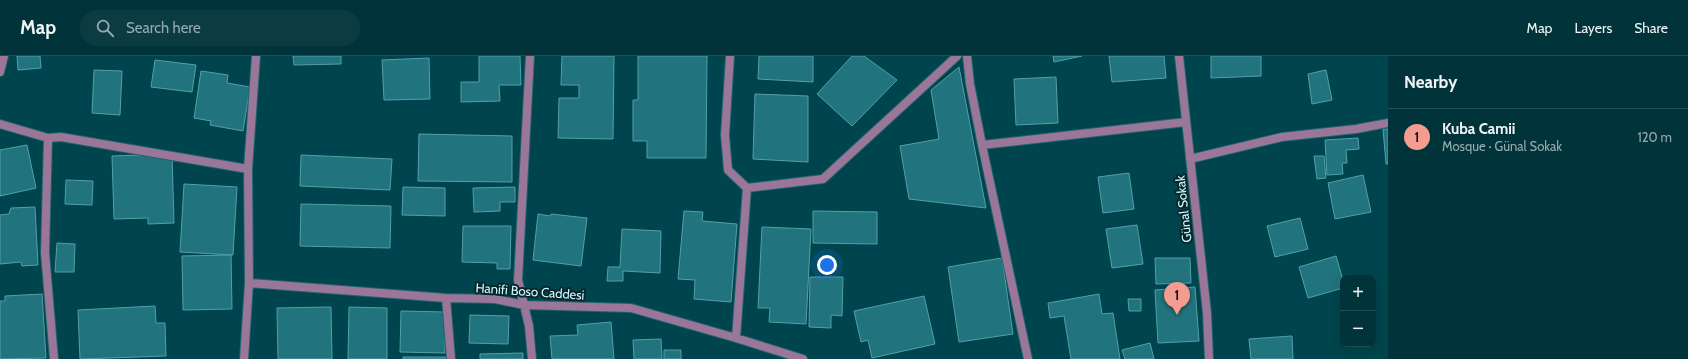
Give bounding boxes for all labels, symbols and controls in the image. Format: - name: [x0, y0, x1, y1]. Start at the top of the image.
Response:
- search box: [80, 10, 360, 46]
- text: Map: [20, 16, 56, 39]
- icon: search: [94, 17, 116, 39]
- text: Search here: [126, 19, 201, 37]
- text: Map: [1527, 19, 1552, 37]
- text: Layers: [1574, 19, 1612, 37]
- text: Share: [1634, 19, 1668, 37]
- text: Nearby: [1404, 72, 1457, 92]
- text: Kuba Camii: [1442, 120, 1515, 138]
- text: 1: [1415, 129, 1419, 145]
- text: 120 m: [1638, 129, 1672, 145]
- text: Mosque · Günal Sokak: [1442, 138, 1562, 154]
- street label: Günal Sokak: [1171, 174, 1194, 243]
- your location: [817, 255, 837, 275]
- map controls: [1340, 275, 1376, 347]
- button: +: [1340, 275, 1376, 311]
- street label: Hanifi Boso Caddesi: [475, 279, 585, 303]
- pin: 1: [1164, 282, 1190, 315]
- button: −: [1340, 311, 1376, 347]

